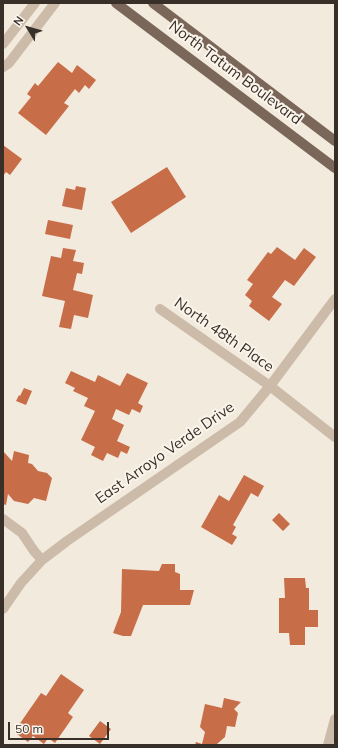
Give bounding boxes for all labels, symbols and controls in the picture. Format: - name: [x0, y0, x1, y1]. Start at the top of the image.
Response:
- north arrow: [8, 8, 48, 48]
- text: N: [10, 13, 27, 28]
- street label: North Tatum Boulevard: [165, 17, 305, 129]
- street label: North 48th Place: [171, 294, 277, 376]
- street label: East Arroyo Verde Drive: [92, 398, 238, 508]
- scale bar: [10, 714, 111, 740]
- text: 50 m: [15, 721, 43, 736]

